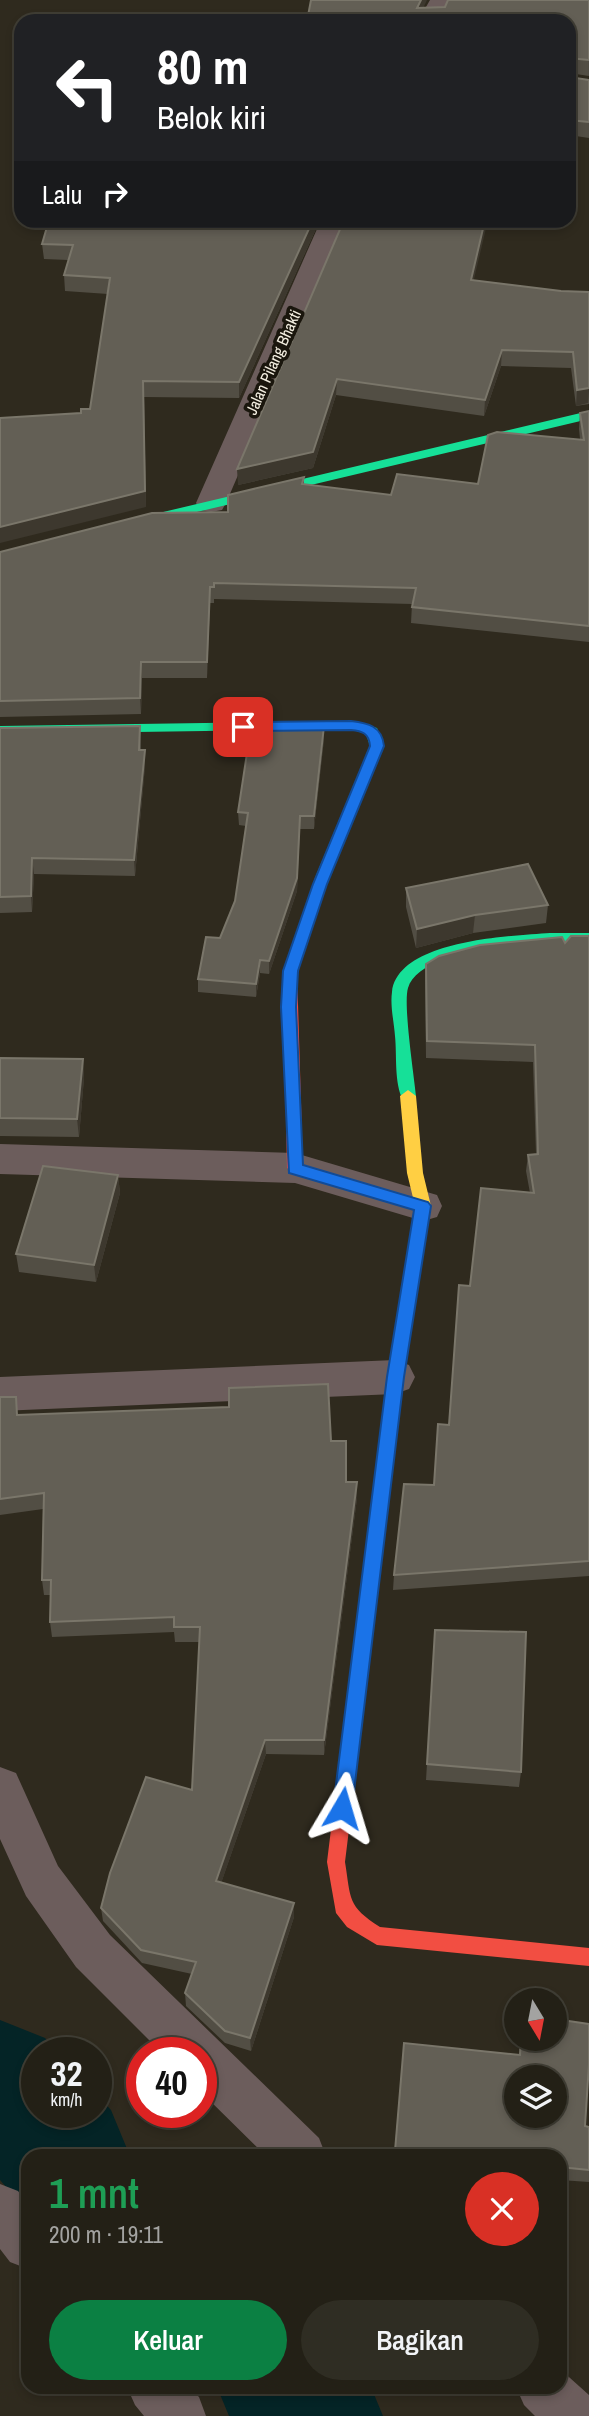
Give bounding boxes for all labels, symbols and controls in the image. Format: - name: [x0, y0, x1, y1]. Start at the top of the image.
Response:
- text: 80 m: [157, 33, 249, 99]
- icon: left: [42, 42, 133, 133]
- text: Belok kiri: [157, 96, 266, 139]
- icon: right: [96, 175, 134, 213]
- text: Lalu: [42, 177, 82, 212]
- street label: Jalan Pilang Bhakti: [240, 306, 306, 418]
- pin: [213, 697, 273, 757]
- icon: arrive: [224, 708, 262, 746]
- position arrow: [305, 1771, 379, 1845]
- north arrow: [504, 1988, 567, 2051]
- map controls: [504, 1988, 567, 2128]
- speed limit sign: 40: [126, 2037, 217, 2128]
- text: 32: [51, 2050, 82, 2097]
- button: layers: [504, 2065, 567, 2128]
- text: km/h: [51, 2087, 83, 2112]
- text: 1 mnt: [49, 2165, 139, 2221]
- button: close: [465, 2172, 539, 2246]
- text: 200 m · 19:11: [49, 2219, 163, 2250]
- button: Keluar: [49, 2300, 287, 2380]
- button: Bagikan: [301, 2300, 539, 2380]

